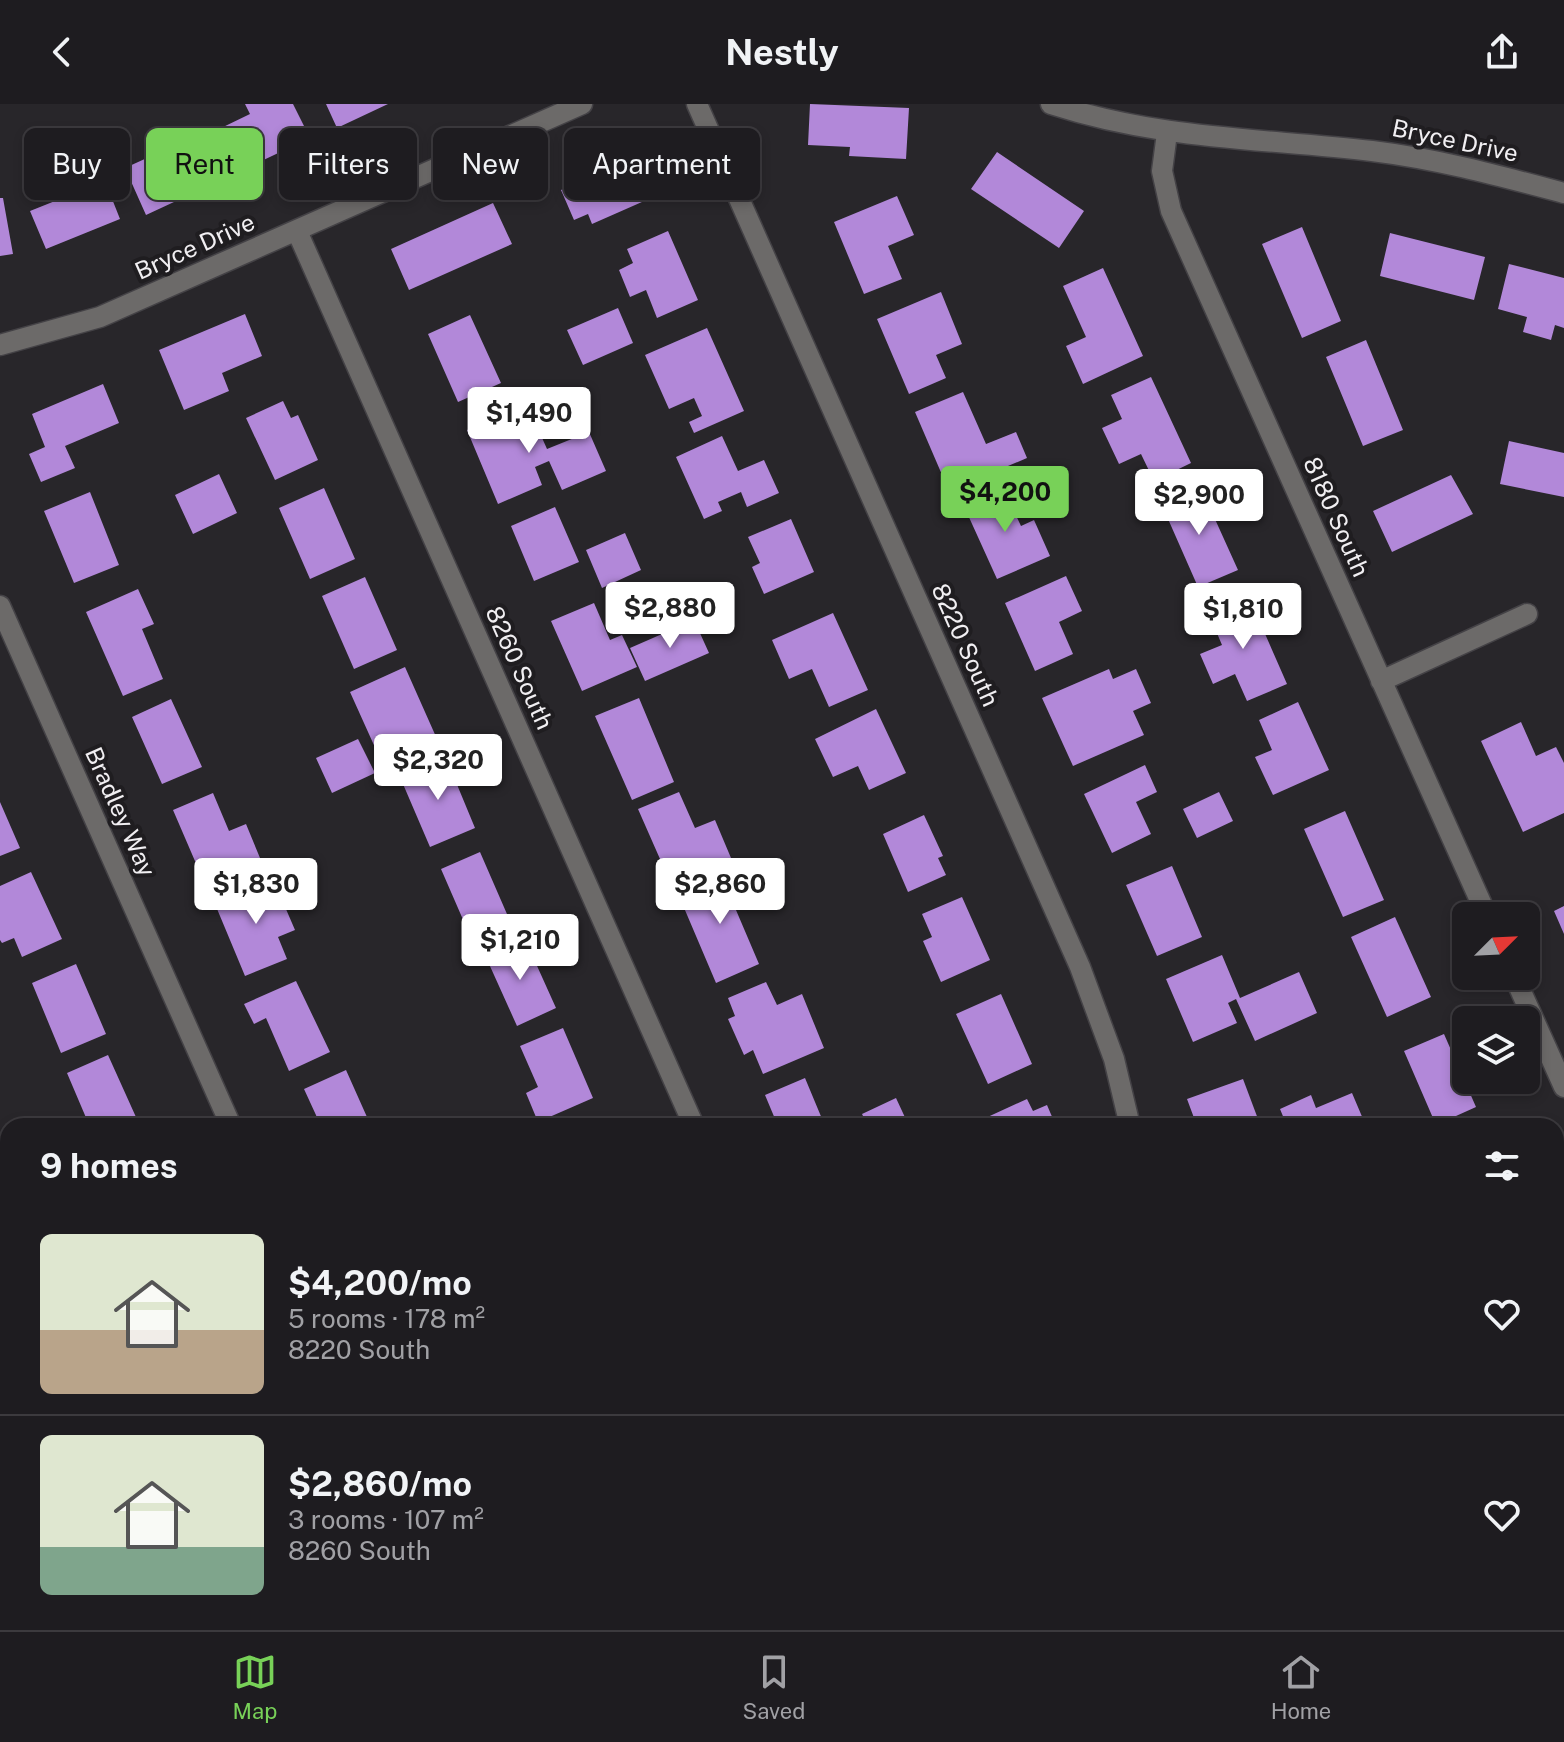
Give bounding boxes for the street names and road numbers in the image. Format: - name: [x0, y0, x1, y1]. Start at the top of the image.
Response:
- street label: Bryce Drive: [1390, 113, 1521, 167]
- street label: Bryce Drive: [130, 207, 259, 285]
- street label: 8180 South: [1298, 452, 1376, 581]
- street label: 8220 South: [926, 579, 1005, 710]
- street label: 8260 South: [480, 602, 560, 734]
- street label: Bradley Way: [80, 743, 162, 881]

